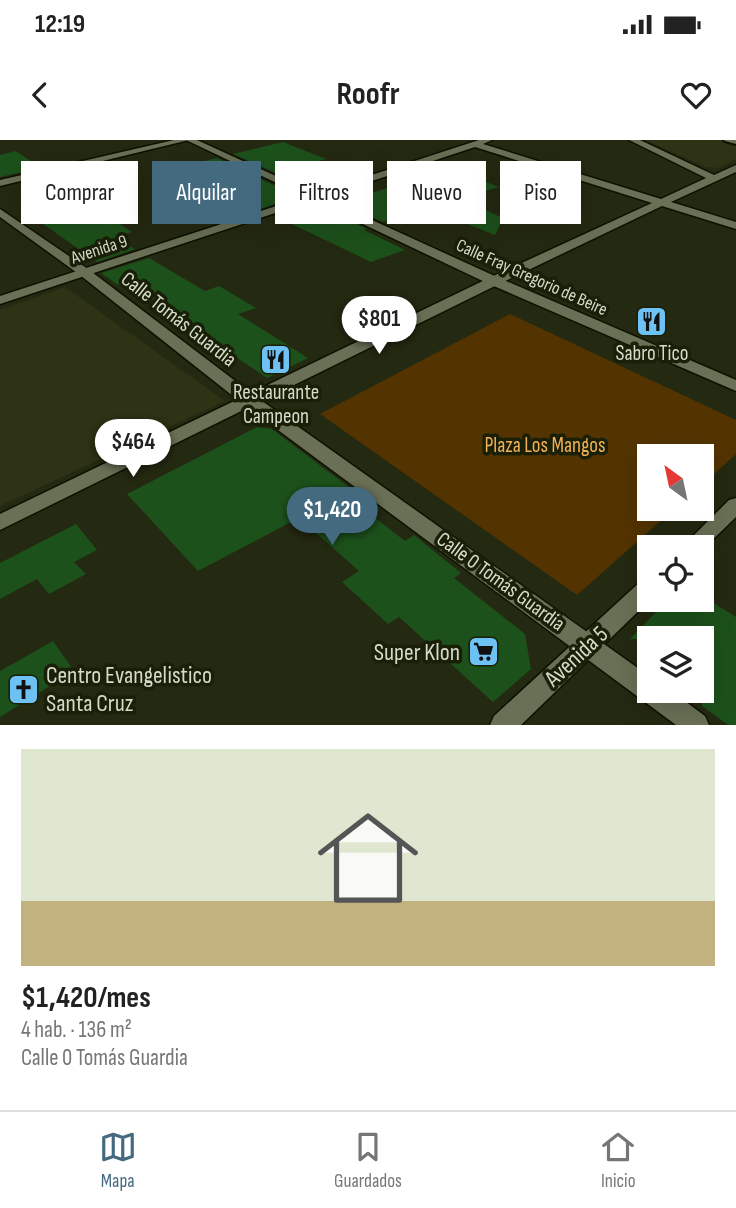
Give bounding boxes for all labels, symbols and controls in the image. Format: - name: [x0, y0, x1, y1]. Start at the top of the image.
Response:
- text: 12:19: [35, 9, 85, 40]
- text: Roofr: [336, 75, 400, 114]
- icon: back: [21, 76, 59, 114]
- icon: heart: [677, 76, 715, 114]
- chip: Comprar: [21, 161, 138, 224]
- chip: Alquilar: [152, 161, 261, 224]
- chip: Filtros: [275, 161, 373, 224]
- chip: Nuevo: [387, 161, 486, 224]
- chip: Piso: [500, 161, 581, 224]
- street label: Avenida 9: [67, 231, 130, 269]
- street label: Calle Fray Gregorio de Beire: [453, 235, 611, 320]
- street label: Calle Tomás Guardia: [116, 267, 241, 372]
- pin: $801: [338, 296, 420, 356]
- restaurant icon: Sabro Tico: [635, 304, 669, 338]
- text: $801: [358, 305, 400, 333]
- place label: Sabro Tico: [616, 341, 689, 366]
- restaurant icon: Restaurante Campeon: [259, 343, 293, 377]
- place label: Restaurante Campeon: [233, 380, 319, 429]
- pin: $464: [92, 420, 174, 479]
- text: $464: [111, 428, 155, 456]
- park label: Plaza Los Mangos: [484, 433, 606, 458]
- north arrow: [637, 444, 714, 522]
- map controls: [637, 444, 714, 703]
- pin: $1,420: [275, 488, 389, 547]
- text: $1,420: [303, 496, 361, 524]
- street label: Calle 0 Tomás Guardia: [432, 527, 570, 636]
- button: locate: [637, 535, 714, 612]
- street label: Avenida 5: [538, 620, 614, 694]
- button: layers: [637, 626, 714, 703]
- supermarket icon: Super Klon: [466, 635, 500, 669]
- place label: Super Klon: [374, 638, 460, 667]
- place label: Centro Evangelistico Santa Cruz: [46, 661, 212, 718]
- church icon: Centro Evangelistico Santa Cruz: [6, 672, 40, 706]
- icon: home: [305, 795, 431, 921]
- text: $1,420/mes: [21, 980, 151, 1016]
- text: 4 hab. · 136 m²: [21, 1016, 132, 1044]
- text: Calle 0 Tomás Guardia: [21, 1044, 188, 1072]
- tab: Mapa: [99, 1128, 137, 1193]
- tab: Guardados: [334, 1128, 402, 1193]
- tab: Inicio: [599, 1128, 637, 1193]

